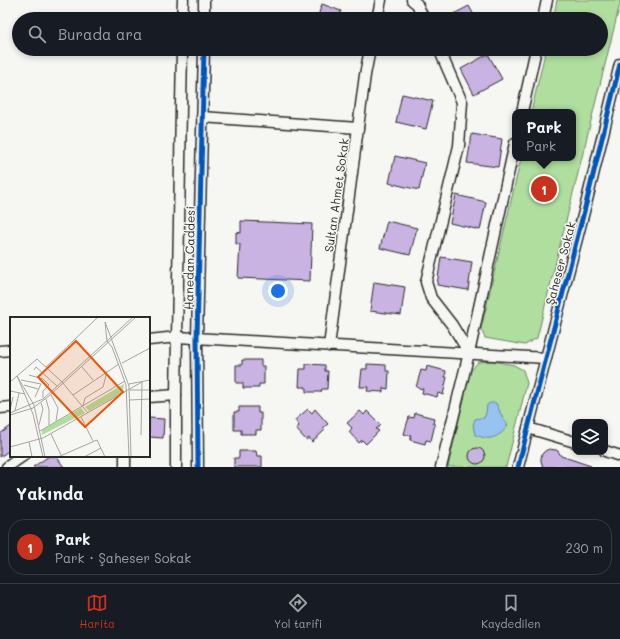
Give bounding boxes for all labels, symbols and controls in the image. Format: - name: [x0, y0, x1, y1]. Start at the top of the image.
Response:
- search box: [12, 12, 608, 56]
- icon: search: [26, 23, 48, 45]
- text: Burada ara: [58, 24, 142, 44]
- popup: [512, 109, 576, 161]
- text: Park: [526, 117, 562, 137]
- street label: Sultan Ahmet Sokak: [320, 137, 352, 253]
- text: Park: [526, 137, 556, 154]
- pin: 1: [531, 174, 557, 204]
- street label: Hanedan Caddesi: [180, 206, 198, 310]
- street label: Şaheser Sokak: [541, 220, 579, 306]
- your location: [268, 281, 288, 301]
- inset map: [10, 317, 150, 457]
- map controls: [572, 419, 608, 455]
- button: layers: [572, 419, 608, 455]
- text: Yakında: [16, 482, 84, 504]
- text: Park: [55, 529, 90, 549]
- text: 1: [27, 539, 33, 556]
- text: 230 m: [566, 539, 603, 556]
- text: Park · Şaheser Sokak: [55, 549, 191, 566]
- tab: Harita: [80, 592, 115, 631]
- tab: Yol tarifi: [274, 592, 322, 631]
- tab: Kaydedilen: [481, 592, 540, 631]

